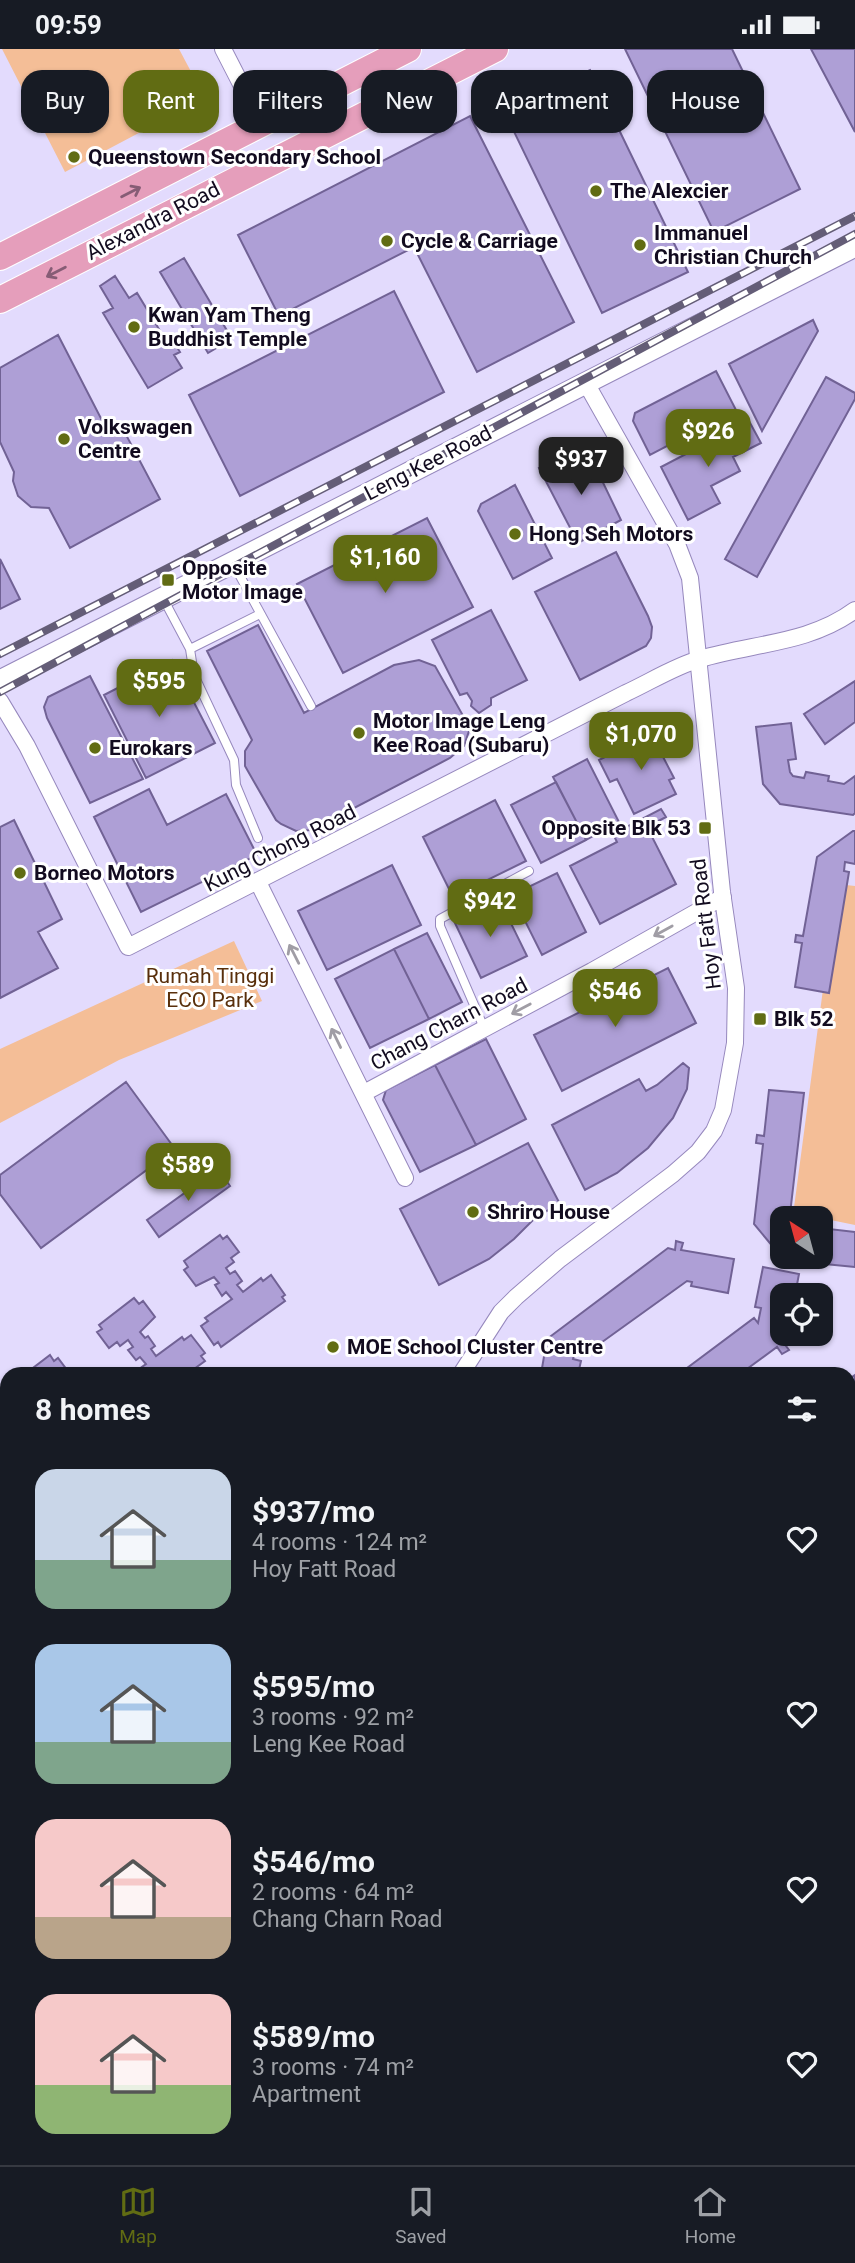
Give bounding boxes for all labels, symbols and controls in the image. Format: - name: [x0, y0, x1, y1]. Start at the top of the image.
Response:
- text: 09:59: [35, 10, 102, 40]
- chip: Buy: [21, 70, 109, 133]
- chip: Rent: [123, 70, 219, 133]
- chip: Filters: [233, 70, 347, 133]
- chip: New: [361, 70, 457, 133]
- chip: Apartment: [471, 70, 633, 133]
- chip: House: [647, 70, 764, 133]
- place label: Queenstown Secondary School: [88, 145, 381, 169]
- marker: Queenstown Secondary School: [66, 149, 82, 165]
- street label: Alexandra Road: [82, 177, 224, 265]
- place label: The Alexcier: [610, 179, 729, 203]
- marker: The Alexcier: [588, 183, 604, 199]
- one-way arrow: [120, 184, 140, 198]
- place label: Immanuel Christian Church: [654, 221, 812, 269]
- place label: Cycle & Carriage: [401, 229, 558, 253]
- marker: Cycle & Carriage: [379, 233, 395, 249]
- marker: Immanuel Christian Church: [632, 237, 648, 253]
- one-way arrow: [46, 265, 67, 279]
- place label: Kwan Yam Theng Buddhist Temple: [148, 303, 311, 351]
- marker: Kwan Yam Theng Buddhist Temple: [126, 319, 142, 335]
- pin: $926: [667, 409, 749, 469]
- place label: Volkswagen Centre: [78, 415, 192, 463]
- text: $926: [682, 418, 734, 445]
- street label: Leng Kee Road: [360, 421, 496, 505]
- marker: Volkswagen Centre: [56, 431, 72, 447]
- pin: $937: [540, 437, 622, 497]
- text: $937: [555, 446, 607, 473]
- place label: Hong Seh Motors: [529, 522, 694, 546]
- marker: Hong Seh Motors: [507, 526, 523, 542]
- pin: $1,160: [328, 535, 442, 595]
- text: $1,160: [349, 544, 421, 571]
- place label: Opposite Motor Image: [182, 556, 303, 604]
- marker: Opposite Motor Image: [160, 572, 176, 588]
- pin: $595: [118, 659, 200, 719]
- text: $595: [133, 668, 185, 695]
- place label: Motor Image Leng Kee Road (Subaru): [373, 709, 549, 757]
- pin: $1,070: [584, 713, 698, 772]
- text: $1,070: [605, 721, 677, 748]
- marker: Motor Image Leng Kee Road (Subaru): [351, 725, 367, 741]
- place label: Eurokars: [109, 736, 193, 760]
- marker: Eurokars: [87, 740, 103, 756]
- street label: Kung Chong Road: [200, 799, 360, 897]
- place label: Opposite Blk 53: [542, 816, 691, 840]
- marker: Opposite Blk 53: [697, 820, 713, 836]
- street label: Hoy Fatt Road: [686, 857, 726, 991]
- place label: Borneo Motors: [34, 861, 175, 885]
- marker: Borneo Motors: [12, 865, 28, 881]
- pin: $942: [449, 879, 531, 939]
- text: $942: [464, 888, 516, 915]
- one-way arrow: [653, 925, 674, 938]
- one-way arrow: [287, 944, 301, 965]
- park label: Rumah Tinggi ECO Park: [146, 964, 274, 1012]
- pin: $546: [574, 969, 656, 1029]
- street label: Chang Charn Road: [367, 973, 531, 1075]
- text: $546: [589, 978, 641, 1005]
- one-way arrow: [511, 1003, 532, 1016]
- place label: Blk 52: [774, 1007, 834, 1031]
- marker: Blk 52: [752, 1011, 768, 1027]
- one-way arrow: [329, 1028, 342, 1049]
- pin: $589: [147, 1143, 229, 1203]
- text: $589: [162, 1152, 214, 1179]
- place label: Shriro House: [487, 1200, 610, 1224]
- marker: Shriro House: [465, 1204, 481, 1220]
- north arrow: [770, 1206, 833, 1269]
- map controls: [770, 1206, 833, 1346]
- button: locate: [770, 1283, 833, 1346]
- place label: MOE School Cluster Centre: [347, 1335, 603, 1359]
- marker: MOE School Cluster Centre: [325, 1339, 341, 1355]
- icon: filters: [783, 1390, 821, 1428]
- text: 8 homes: [35, 1392, 151, 1427]
- text: $937/mo: [252, 1494, 375, 1529]
- icon: home: [91, 1497, 175, 1581]
- icon: heart: [783, 1520, 821, 1558]
- text: 4 rooms · 124 m²: [252, 1529, 427, 1556]
- text: Hoy Fatt Road: [252, 1556, 396, 1583]
- text: $595/mo: [252, 1669, 375, 1704]
- icon: home: [91, 1672, 175, 1756]
- icon: heart: [783, 1695, 821, 1733]
- text: 3 rooms · 92 m²: [252, 1704, 414, 1731]
- text: Leng Kee Road: [252, 1731, 405, 1758]
- text: $546/mo: [252, 1844, 375, 1879]
- icon: home: [91, 1847, 175, 1931]
- icon: heart: [783, 1870, 821, 1908]
- text: 2 rooms · 64 m²: [252, 1879, 414, 1906]
- text: Chang Charn Road: [252, 1906, 443, 1933]
- text: $589/mo: [252, 2019, 375, 2054]
- icon: home: [91, 2022, 175, 2106]
- icon: heart: [783, 2045, 821, 2083]
- text: 3 rooms · 74 m²: [252, 2054, 414, 2081]
- text: Apartment: [252, 2081, 361, 2108]
- tab: Map: [119, 2183, 157, 2248]
- tab: Saved: [395, 2183, 447, 2248]
- tab: Home: [685, 2183, 736, 2248]

